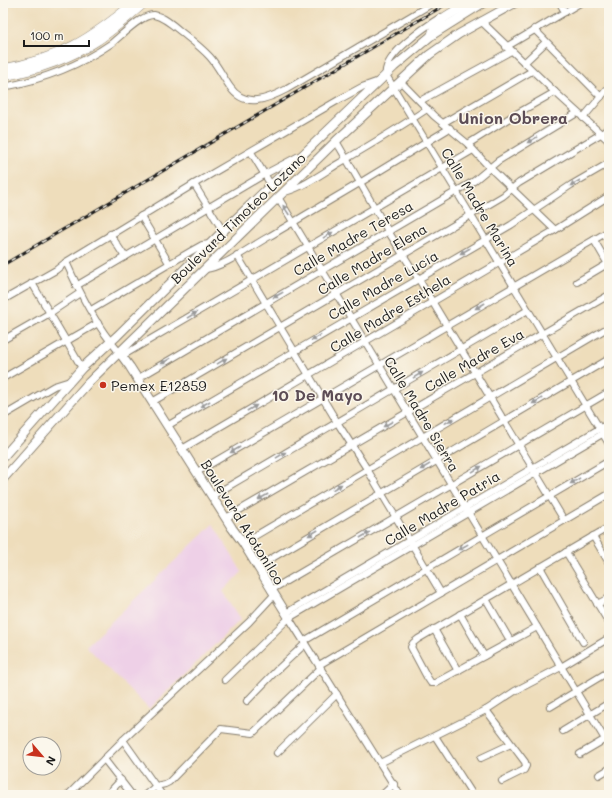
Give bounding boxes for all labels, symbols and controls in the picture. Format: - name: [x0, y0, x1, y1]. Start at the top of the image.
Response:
- scale bar: [24, 22, 89, 48]
- text: 100 m: [30, 27, 64, 43]
- district label: Union Obrera: [458, 107, 568, 128]
- one-way arrow: [526, 137, 538, 144]
- street label: Calle Madre Marina: [437, 144, 523, 270]
- street label: Boulevard Timoteo Lozano: [166, 148, 310, 288]
- one-way arrow: [570, 180, 581, 187]
- street label: Calle Madre Teresa: [290, 196, 416, 280]
- one-way arrow: [282, 205, 290, 216]
- street label: Calle Madre Elena: [314, 219, 430, 299]
- one-way arrow: [322, 231, 334, 238]
- street label: Calle Madre Lucía: [324, 246, 442, 324]
- one-way arrow: [459, 248, 471, 255]
- street label: Calle Madre Esthela: [326, 269, 454, 357]
- one-way arrow: [272, 292, 284, 299]
- one-way arrow: [474, 302, 486, 309]
- one-way arrow: [186, 311, 197, 318]
- street label: Calle Madre Eva: [421, 324, 527, 396]
- one-way arrow: [310, 335, 322, 342]
- street label: Calle Madre Sierra: [380, 353, 464, 475]
- one-way arrow: [160, 358, 172, 365]
- one-way arrow: [216, 358, 228, 365]
- one-way arrow: [412, 371, 424, 378]
- place label: Pemex E12859: [111, 376, 207, 395]
- marker: Pemex E12859: [98, 380, 108, 390]
- district label: 10 De Mayo: [271, 384, 363, 405]
- one-way arrow: [531, 398, 543, 405]
- one-way arrow: [199, 401, 211, 408]
- one-way arrow: [246, 405, 258, 412]
- one-way arrow: [443, 418, 455, 425]
- one-way arrow: [382, 421, 394, 428]
- one-way arrow: [229, 447, 241, 454]
- one-way arrow: [275, 451, 287, 458]
- street label: Boulevard Atotonilco: [197, 456, 289, 588]
- one-way arrow: [419, 464, 431, 471]
- one-way arrow: [472, 465, 482, 473]
- street label: Calle Madre Patria: [381, 466, 503, 550]
- one-way arrow: [569, 478, 581, 485]
- one-way arrow: [332, 483, 342, 491]
- one-way arrow: [258, 493, 269, 500]
- one-way arrow: [307, 530, 319, 537]
- one-way arrow: [359, 531, 371, 538]
- one-way arrow: [457, 544, 469, 551]
- north arrow: [22, 736, 62, 776]
- text: N: [43, 754, 60, 768]

